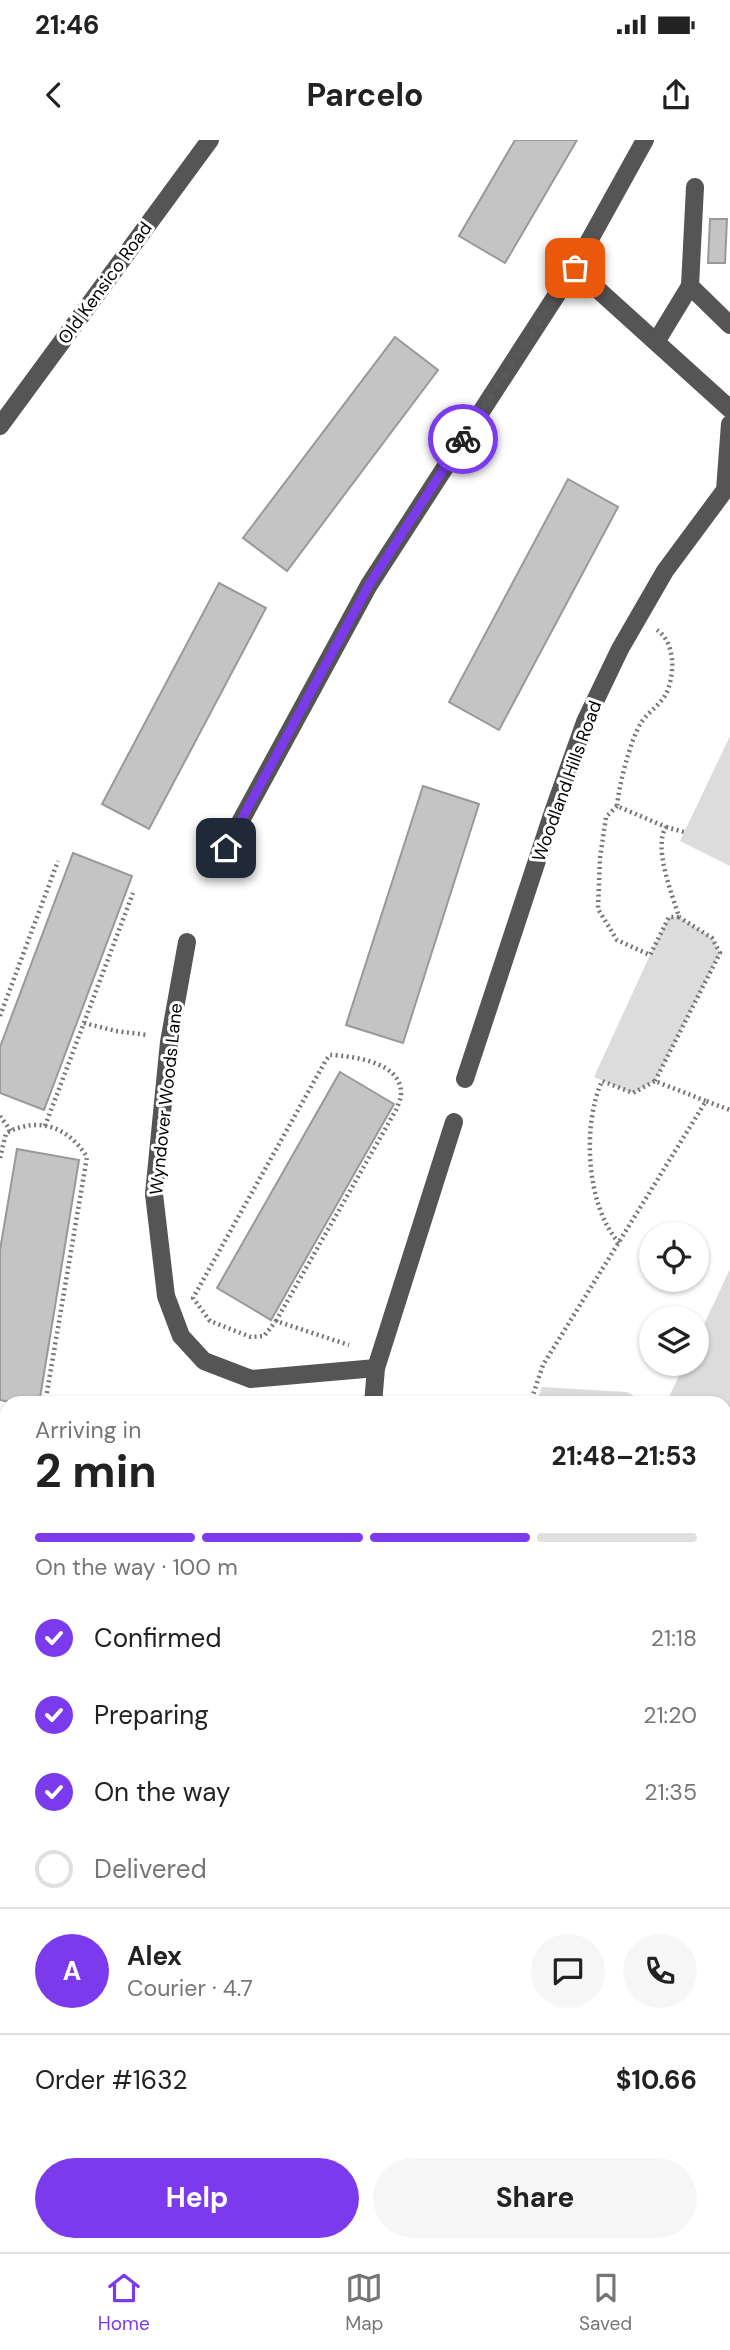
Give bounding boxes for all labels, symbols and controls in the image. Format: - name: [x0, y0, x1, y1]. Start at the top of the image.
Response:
- text: 21:46: [35, 8, 99, 42]
- text: Parcelo: [307, 74, 423, 116]
- icon: back: [35, 76, 73, 114]
- icon: share: [657, 76, 695, 114]
- street label: Old Kensico Road: [53, 217, 157, 349]
- pin: [545, 238, 605, 298]
- icon: bag: [556, 249, 594, 287]
- courier: [428, 404, 498, 474]
- icon: bike: [444, 420, 482, 458]
- street label: Woodland Hills Road: [527, 697, 607, 865]
- pin: [196, 818, 256, 878]
- icon: home: [207, 829, 245, 867]
- street label: Wyndover Woods Lane: [144, 1002, 188, 1196]
- map controls: [639, 1222, 709, 1376]
- button: locate: [639, 1222, 709, 1292]
- button: layers: [639, 1306, 709, 1376]
- text: Arriving in: [35, 1415, 141, 1445]
- text: 21:48–21:53: [552, 1439, 697, 1473]
- text: 2 min: [35, 1441, 157, 1501]
- text: On the way · 100 m: [35, 1552, 238, 1582]
- icon: check: [35, 1619, 73, 1657]
- text: Confirmed: [94, 1621, 221, 1655]
- text: 21:18: [651, 1623, 697, 1653]
- icon: check: [35, 1696, 73, 1734]
- text: Preparing: [94, 1698, 209, 1732]
- text: 21:20: [643, 1700, 697, 1730]
- icon: check: [35, 1773, 73, 1811]
- text: On the way: [94, 1775, 230, 1809]
- text: 21:35: [644, 1777, 697, 1807]
- text: Delivered: [94, 1852, 207, 1886]
- button: chat: [531, 1934, 605, 2008]
- button: phone: [623, 1934, 697, 2008]
- text: Alex: [127, 1939, 182, 1973]
- text: A: [63, 1954, 81, 1988]
- text: Courier · 4.7: [127, 1973, 253, 2003]
- text: Order #1632: [35, 2063, 188, 2097]
- text: $10.66: [616, 2063, 697, 2097]
- button: Help: [35, 2158, 359, 2238]
- button: Share: [373, 2158, 697, 2238]
- tab: Home: [98, 2269, 150, 2336]
- tab: Map: [345, 2269, 383, 2336]
- tab: Saved: [579, 2269, 632, 2336]

